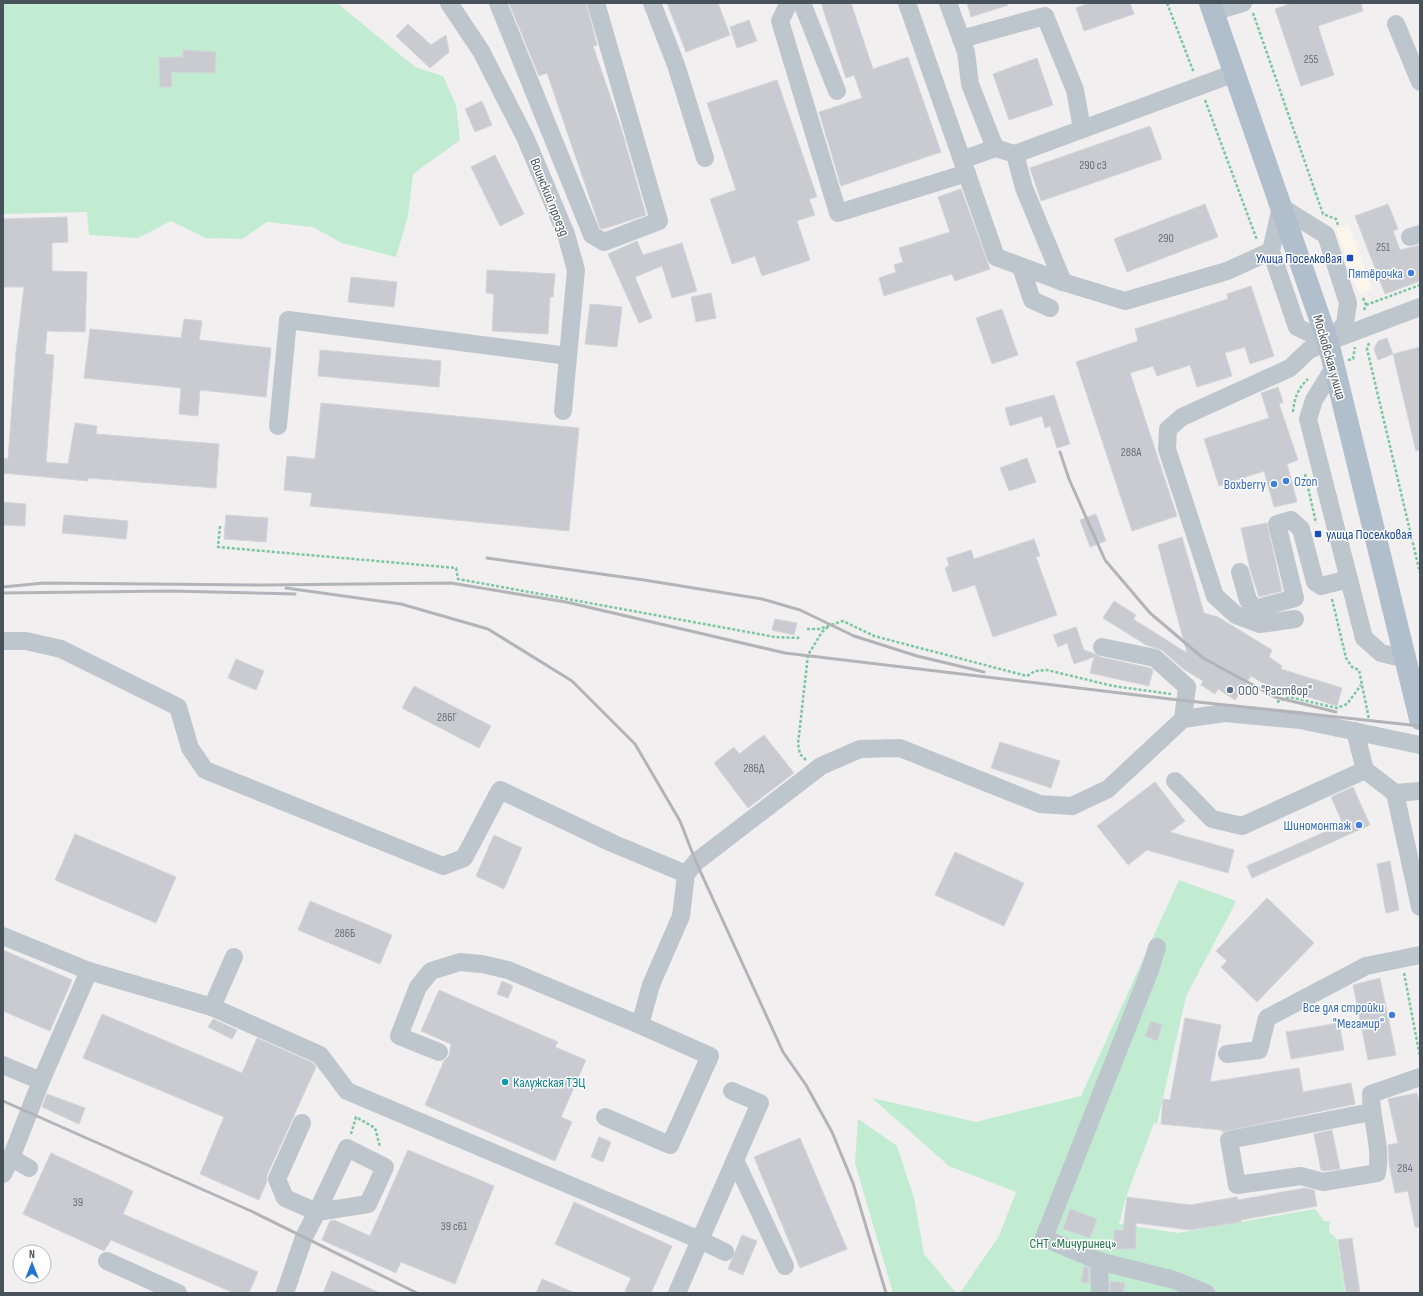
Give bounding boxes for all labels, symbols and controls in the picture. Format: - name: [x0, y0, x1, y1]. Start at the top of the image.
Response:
- house number: 255: [1304, 52, 1318, 67]
- street label: Воинский проезд: [526, 156, 573, 239]
- house number: 290 с3: [1079, 158, 1107, 173]
- house number: 290: [1158, 231, 1174, 246]
- house number: 251: [1376, 240, 1391, 255]
- place label: Улица Поселковая: [1256, 250, 1342, 267]
- marker: Улица Поселковая: [1345, 253, 1355, 263]
- place label: Пятёрочка: [1348, 265, 1403, 282]
- marker: Пятёрочка: [1406, 268, 1416, 278]
- street label: Московская улица: [1309, 313, 1350, 402]
- house number: 288А: [1121, 445, 1142, 460]
- place label: Ozon: [1294, 473, 1318, 490]
- place label: Boxberry: [1224, 476, 1267, 493]
- marker: Ozon: [1281, 476, 1291, 486]
- marker: Boxberry: [1269, 479, 1279, 489]
- place label: улица Поселковая: [1326, 526, 1412, 543]
- marker: улица Поселковая: [1313, 529, 1323, 539]
- place label: ООО "Раствор": [1238, 682, 1312, 699]
- marker: ООО "Раствор": [1225, 685, 1235, 695]
- house number: 286Г: [437, 710, 458, 725]
- house number: 286Д: [743, 761, 765, 776]
- place label: Шиномонтаж: [1283, 817, 1351, 834]
- marker: Шиномонтаж: [1354, 820, 1364, 830]
- house number: 286Б: [335, 926, 355, 941]
- place label: Все для стройки "Мегамир": [1303, 999, 1384, 1032]
- marker: Все для стройки "Мегамир": [1387, 1010, 1397, 1020]
- place label: Калужская ТЭЦ: [513, 1074, 585, 1091]
- marker: Калужская ТЭЦ: [500, 1077, 510, 1087]
- house number: 284: [1397, 1161, 1413, 1176]
- house number: 39: [73, 1195, 83, 1210]
- house number: 39 с61: [441, 1219, 468, 1234]
- park label: СНТ «Мичуринец»: [1029, 1235, 1117, 1252]
- north arrow: [12, 1244, 52, 1284]
- text: N: [29, 1248, 35, 1261]

